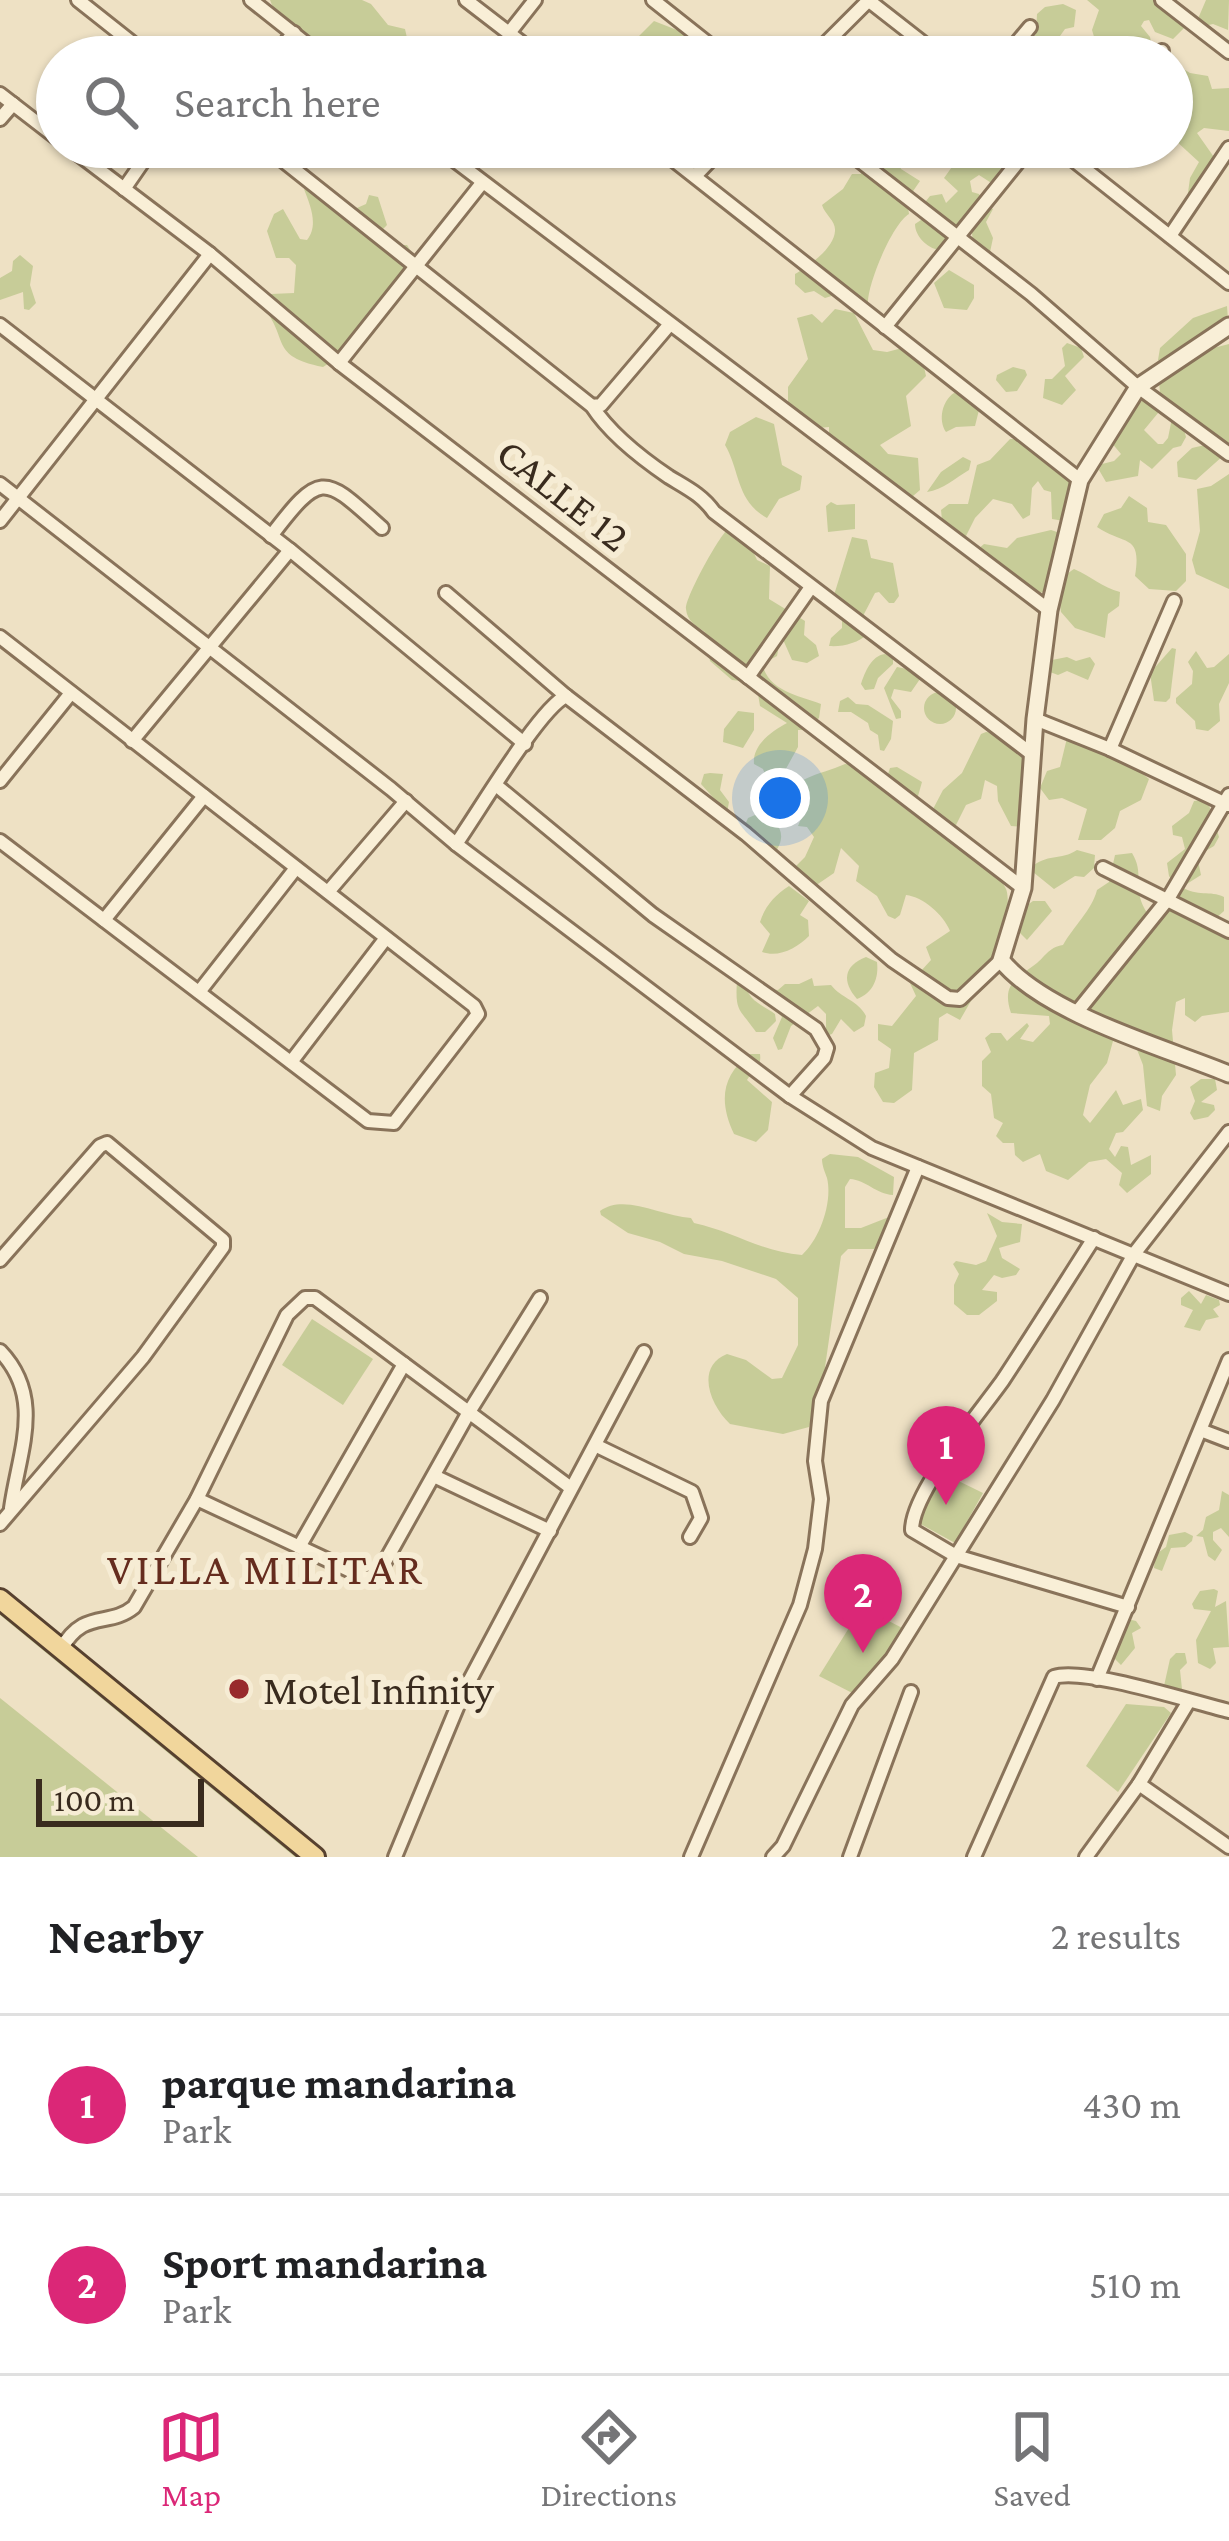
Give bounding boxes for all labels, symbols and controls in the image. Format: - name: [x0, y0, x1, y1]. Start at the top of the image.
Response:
- search box: [36, 36, 1193, 168]
- icon: search: [78, 69, 144, 135]
- text: Search here: [174, 77, 381, 127]
- street label: CALLE 12: [488, 428, 639, 561]
- your location: [750, 768, 810, 828]
- pin: 1: [907, 1406, 985, 1505]
- district label: VILLA MILITAR: [107, 1544, 425, 1594]
- pin: 2: [824, 1554, 902, 1653]
- place label: Motel Infinity: [263, 1666, 495, 1713]
- marker: Motel Infinity: [226, 1676, 252, 1702]
- scale bar: [36, 1773, 204, 1826]
- text: 100 m: [54, 1781, 135, 1818]
- text: Nearby: [48, 1907, 203, 1964]
- text: 2 results: [1051, 1914, 1181, 1957]
- text: parque mandarina: [162, 2058, 516, 2108]
- text: 1: [80, 2083, 94, 2126]
- text: 430 m: [1082, 2083, 1181, 2126]
- text: Park: [162, 2108, 231, 2151]
- text: Sport mandarina: [162, 2238, 487, 2288]
- text: 2: [77, 2263, 97, 2306]
- text: 510 m: [1089, 2263, 1181, 2306]
- text: Park: [162, 2288, 231, 2331]
- tab: Map: [158, 2404, 224, 2513]
- tab: Directions: [541, 2404, 677, 2513]
- tab: Saved: [993, 2404, 1071, 2513]

